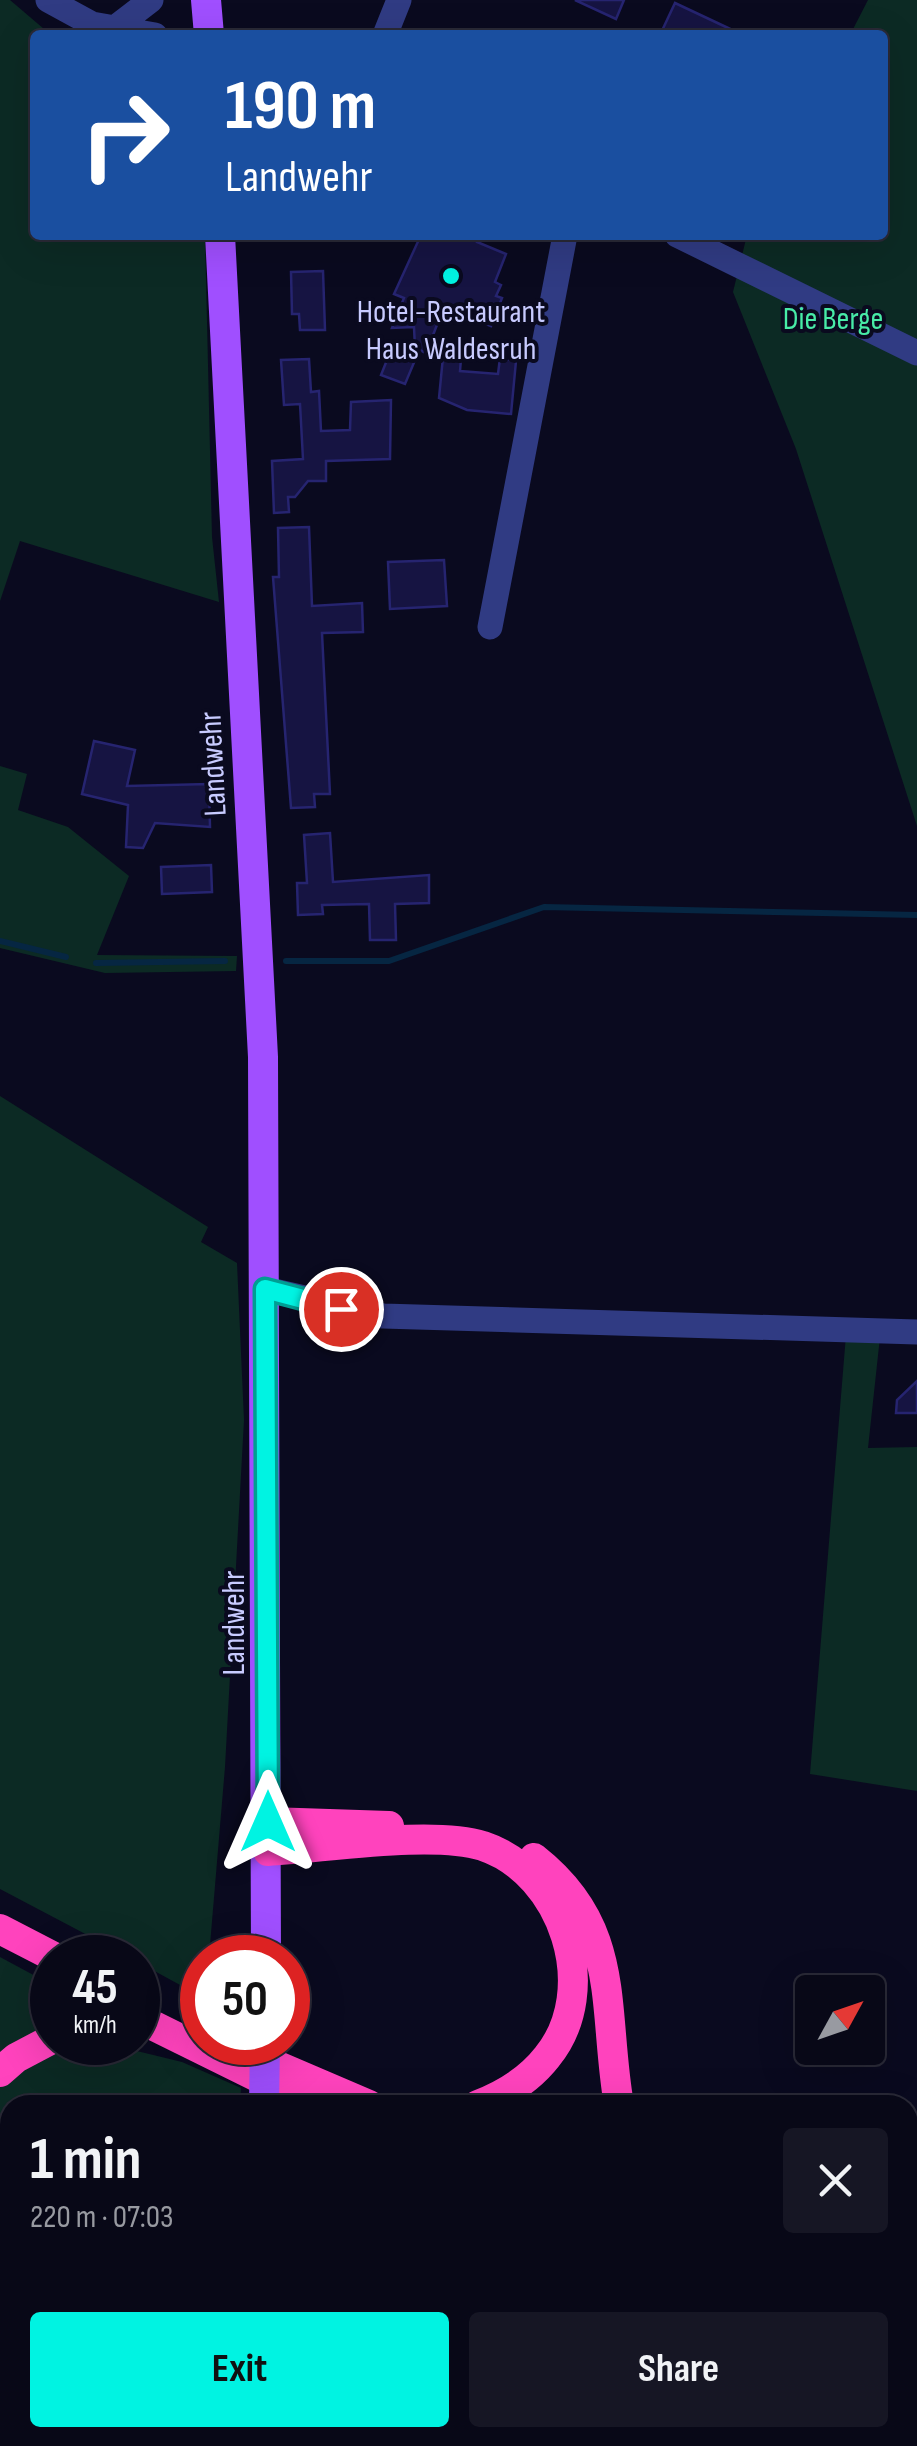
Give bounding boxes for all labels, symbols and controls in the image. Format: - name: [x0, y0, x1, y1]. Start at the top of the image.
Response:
- text: 190 m: [225, 65, 376, 149]
- icon: right: [60, 70, 190, 200]
- text: Landwehr: [225, 150, 372, 205]
- marker: Hotel-Restaurant Haus Waldesruh: [440, 265, 462, 287]
- place label: Hotel-Restaurant Haus Waldesruh: [357, 293, 545, 369]
- park label: Die Berge: [783, 300, 883, 339]
- street label: Landwehr: [191, 711, 236, 817]
- pin: [299, 1267, 384, 1352]
- icon: arrive: [314, 1282, 369, 1337]
- street label: Landwehr: [215, 1571, 254, 1675]
- position arrow: [216, 1770, 320, 1874]
- speed limit sign: 50: [180, 1935, 310, 2065]
- text: 45: [72, 1958, 118, 2018]
- north arrow: [795, 1975, 885, 2065]
- map controls: [795, 1975, 885, 2065]
- text: km/h: [73, 2010, 117, 2041]
- text: 1 min: [30, 2124, 142, 2196]
- button: close: [783, 2128, 888, 2233]
- text: 220 m · 07:03: [30, 2198, 173, 2237]
- button: Exit: [30, 2312, 449, 2427]
- button: Share: [469, 2312, 888, 2427]

